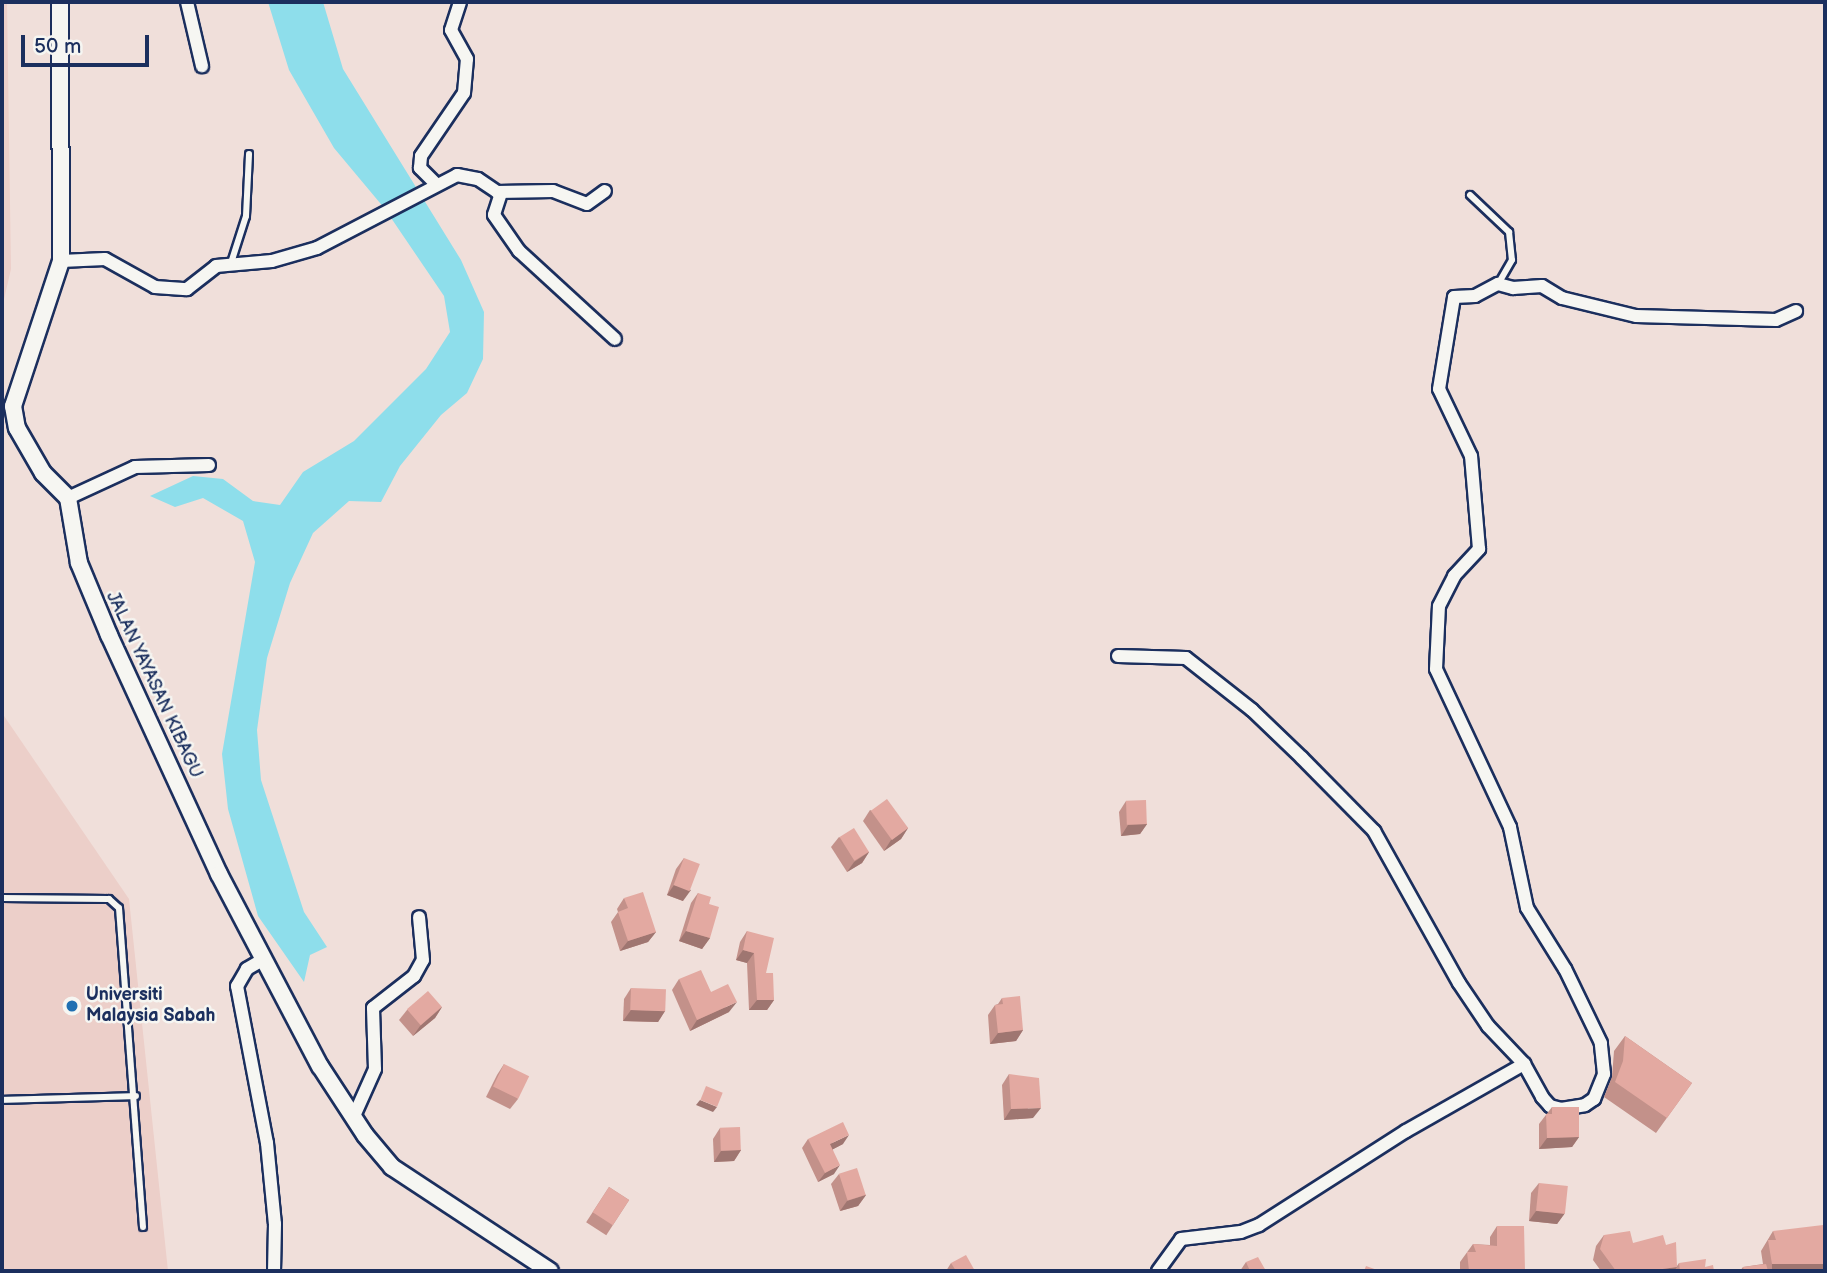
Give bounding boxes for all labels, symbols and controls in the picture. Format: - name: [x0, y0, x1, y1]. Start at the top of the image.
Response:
- scale bar: [24, 21, 152, 65]
- text: 50 m: [34, 34, 81, 59]
- street label: JALAN YAYASAN KIBAGU: [101, 588, 207, 782]
- place label: Universiti Malaysia Sabah: [86, 985, 215, 1028]
- marker: Universiti Malaysia Sabah: [64, 998, 80, 1014]

